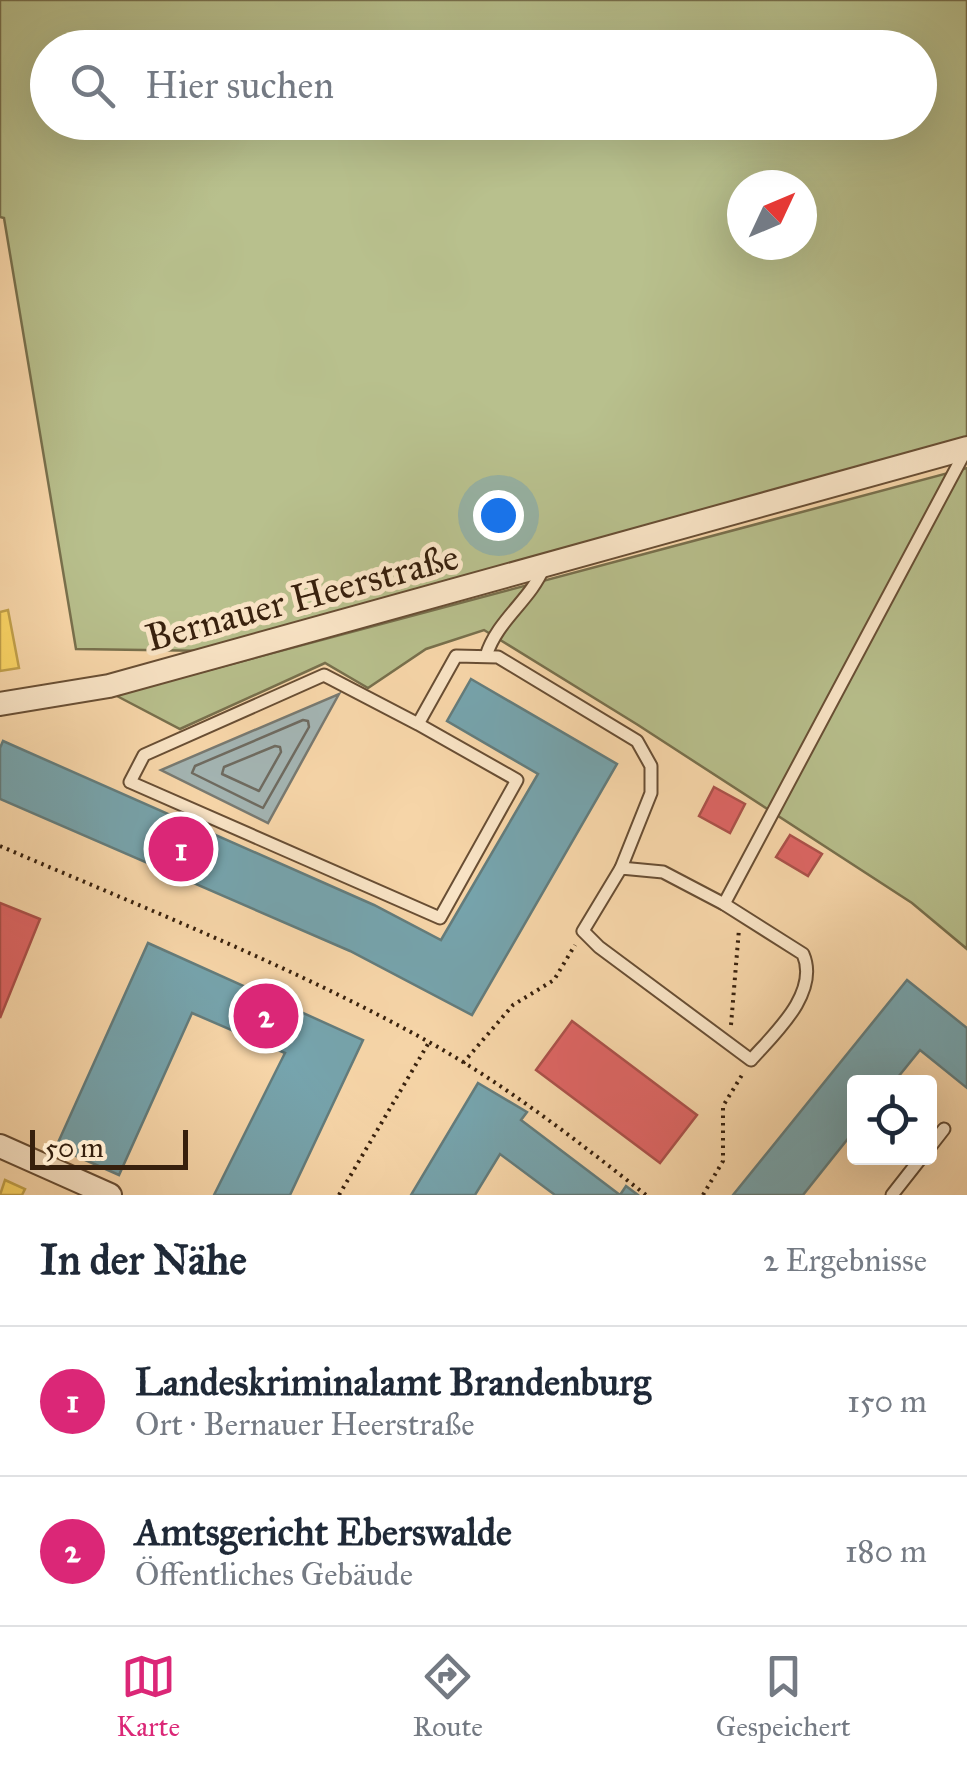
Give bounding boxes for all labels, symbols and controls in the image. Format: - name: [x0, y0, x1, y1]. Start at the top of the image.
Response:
- search box: [30, 30, 937, 140]
- icon: search: [65, 58, 120, 113]
- text: Hier suchen: [145, 62, 334, 108]
- north arrow: [727, 170, 817, 260]
- your location: [473, 490, 524, 541]
- street label: Bernauer Heerstraße: [141, 533, 463, 661]
- pin: 1: [148, 812, 214, 886]
- pin: 2: [234, 978, 298, 1054]
- map controls: [847, 1075, 937, 1165]
- button: locate: [847, 1075, 937, 1165]
- scale bar: [30, 1125, 188, 1170]
- text: 50 m: [45, 1130, 104, 1165]
- text: In der Nähe: [40, 1234, 247, 1286]
- text: 2 Ergebnisse: [763, 1241, 927, 1280]
- text: Landeskriminalamt Brandenburg: [135, 1359, 651, 1405]
- text: 1: [66, 1382, 79, 1421]
- text: 150 m: [847, 1382, 927, 1421]
- text: Ort · Bernauer Heerstraße: [135, 1405, 474, 1444]
- text: Amtsgericht Eberswalde: [135, 1509, 512, 1555]
- text: 2: [65, 1532, 80, 1571]
- text: 180 m: [845, 1532, 927, 1571]
- text: Öffentliches Gebäude: [135, 1555, 413, 1594]
- tab: Karte: [116, 1649, 180, 1744]
- tab: Route: [413, 1649, 483, 1744]
- tab: Gespeichert: [716, 1649, 851, 1744]

